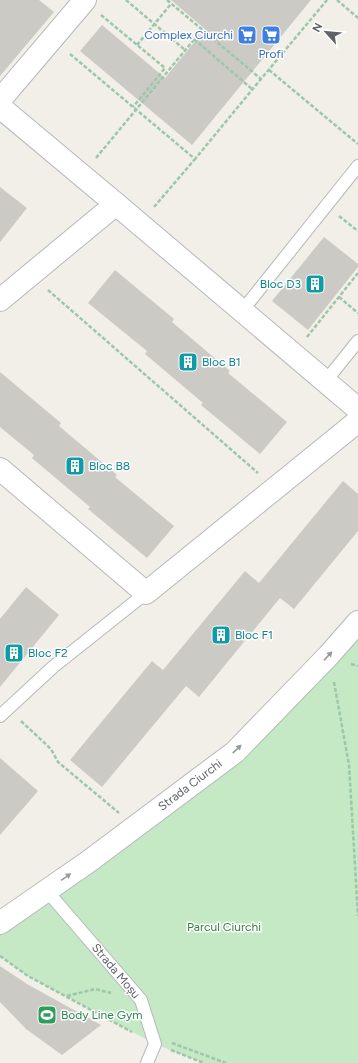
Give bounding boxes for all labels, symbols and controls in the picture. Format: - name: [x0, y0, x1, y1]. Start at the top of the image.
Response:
- north arrow: [306, 12, 346, 52]
- text: N: [310, 21, 325, 34]
- supermarket icon: Complex Ciurchi: [236, 24, 258, 46]
- supermarket icon: Profi: [260, 24, 282, 46]
- place label: Complex Ciurchi: [144, 28, 233, 42]
- place label: Profi: [258, 47, 284, 61]
- building icon: Bloc D3: [304, 273, 326, 295]
- place label: Bloc D3: [260, 277, 301, 291]
- building icon: Bloc B1: [177, 351, 199, 373]
- place label: Bloc B1: [202, 355, 241, 369]
- building icon: Bloc B8: [64, 455, 86, 477]
- place label: Bloc B8: [89, 459, 130, 473]
- building icon: Bloc F1: [210, 624, 232, 646]
- place label: Bloc F1: [235, 628, 273, 642]
- building icon: Bloc F2: [3, 642, 25, 664]
- place label: Bloc F2: [28, 646, 68, 660]
- one-way arrow: [324, 651, 333, 661]
- one-way arrow: [232, 744, 242, 753]
- street label: Strada Ciurchi: [155, 756, 225, 814]
- one-way arrow: [61, 873, 72, 881]
- park label: Parcul Ciurchi: [187, 920, 261, 934]
- street label: Strada Moșu: [89, 941, 143, 1001]
- sports icon: Body Line Gym: [36, 1004, 58, 1026]
- place label: Body Line Gym: [61, 1008, 142, 1022]

